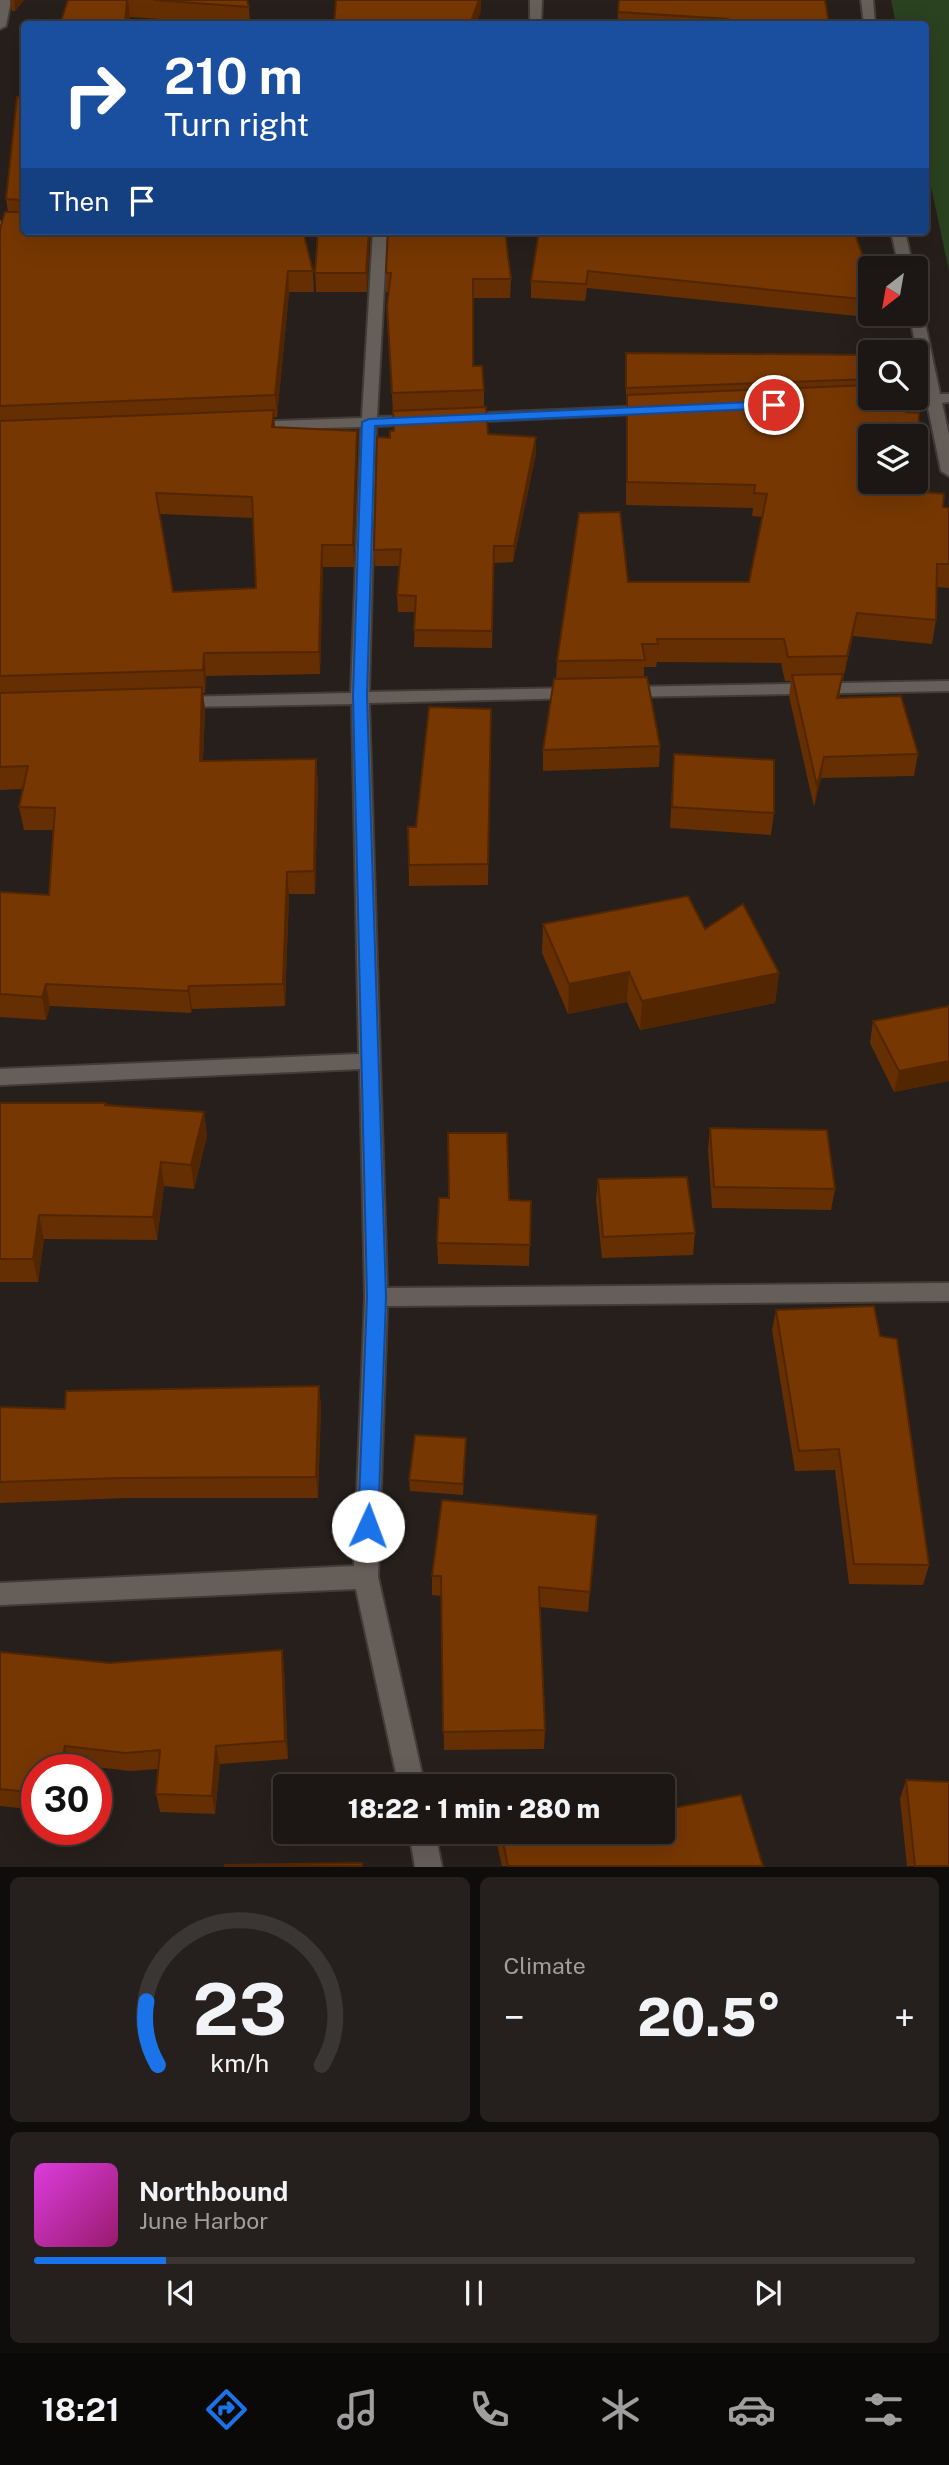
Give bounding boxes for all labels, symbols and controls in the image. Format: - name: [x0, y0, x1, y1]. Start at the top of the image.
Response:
- text: 210 m: [164, 47, 303, 105]
- icon: right: [49, 49, 140, 140]
- text: Turn right: [164, 106, 309, 143]
- icon: arrive: [123, 182, 161, 220]
- text: Then: [49, 186, 109, 217]
- north arrow: [858, 256, 928, 326]
- map controls: [858, 256, 928, 494]
- button: search: [858, 340, 928, 410]
- pin: [744, 375, 804, 435]
- icon: arrive: [755, 386, 793, 424]
- button: layers: [858, 424, 928, 494]
- position arrow: [331, 1489, 405, 1563]
- speed limit sign: 30: [21, 1754, 112, 1845]
- text: 18:22 · 1 min · 280 m: [348, 1793, 600, 1824]
- text: Climate: [504, 1952, 586, 1979]
- text: 23: [192, 1967, 287, 2052]
- text: 20.5°: [637, 1987, 781, 2048]
- text: −: [504, 1995, 525, 2040]
- text: +: [894, 1995, 915, 2040]
- text: km/h: [210, 2048, 269, 2078]
- text: Northbound: [139, 2176, 288, 2207]
- text: June Harbor: [139, 2207, 268, 2234]
- icon: previous: [162, 2274, 200, 2312]
- icon: pause: [455, 2274, 493, 2312]
- icon: next: [749, 2274, 787, 2312]
- icon: directions: [202, 2385, 251, 2434]
- icon: music: [333, 2385, 382, 2434]
- icon: phone: [465, 2385, 514, 2434]
- icon: climate: [596, 2385, 645, 2434]
- icon: car: [727, 2385, 776, 2434]
- icon: filters: [859, 2385, 908, 2434]
- text: 18:21: [41, 2391, 120, 2428]

